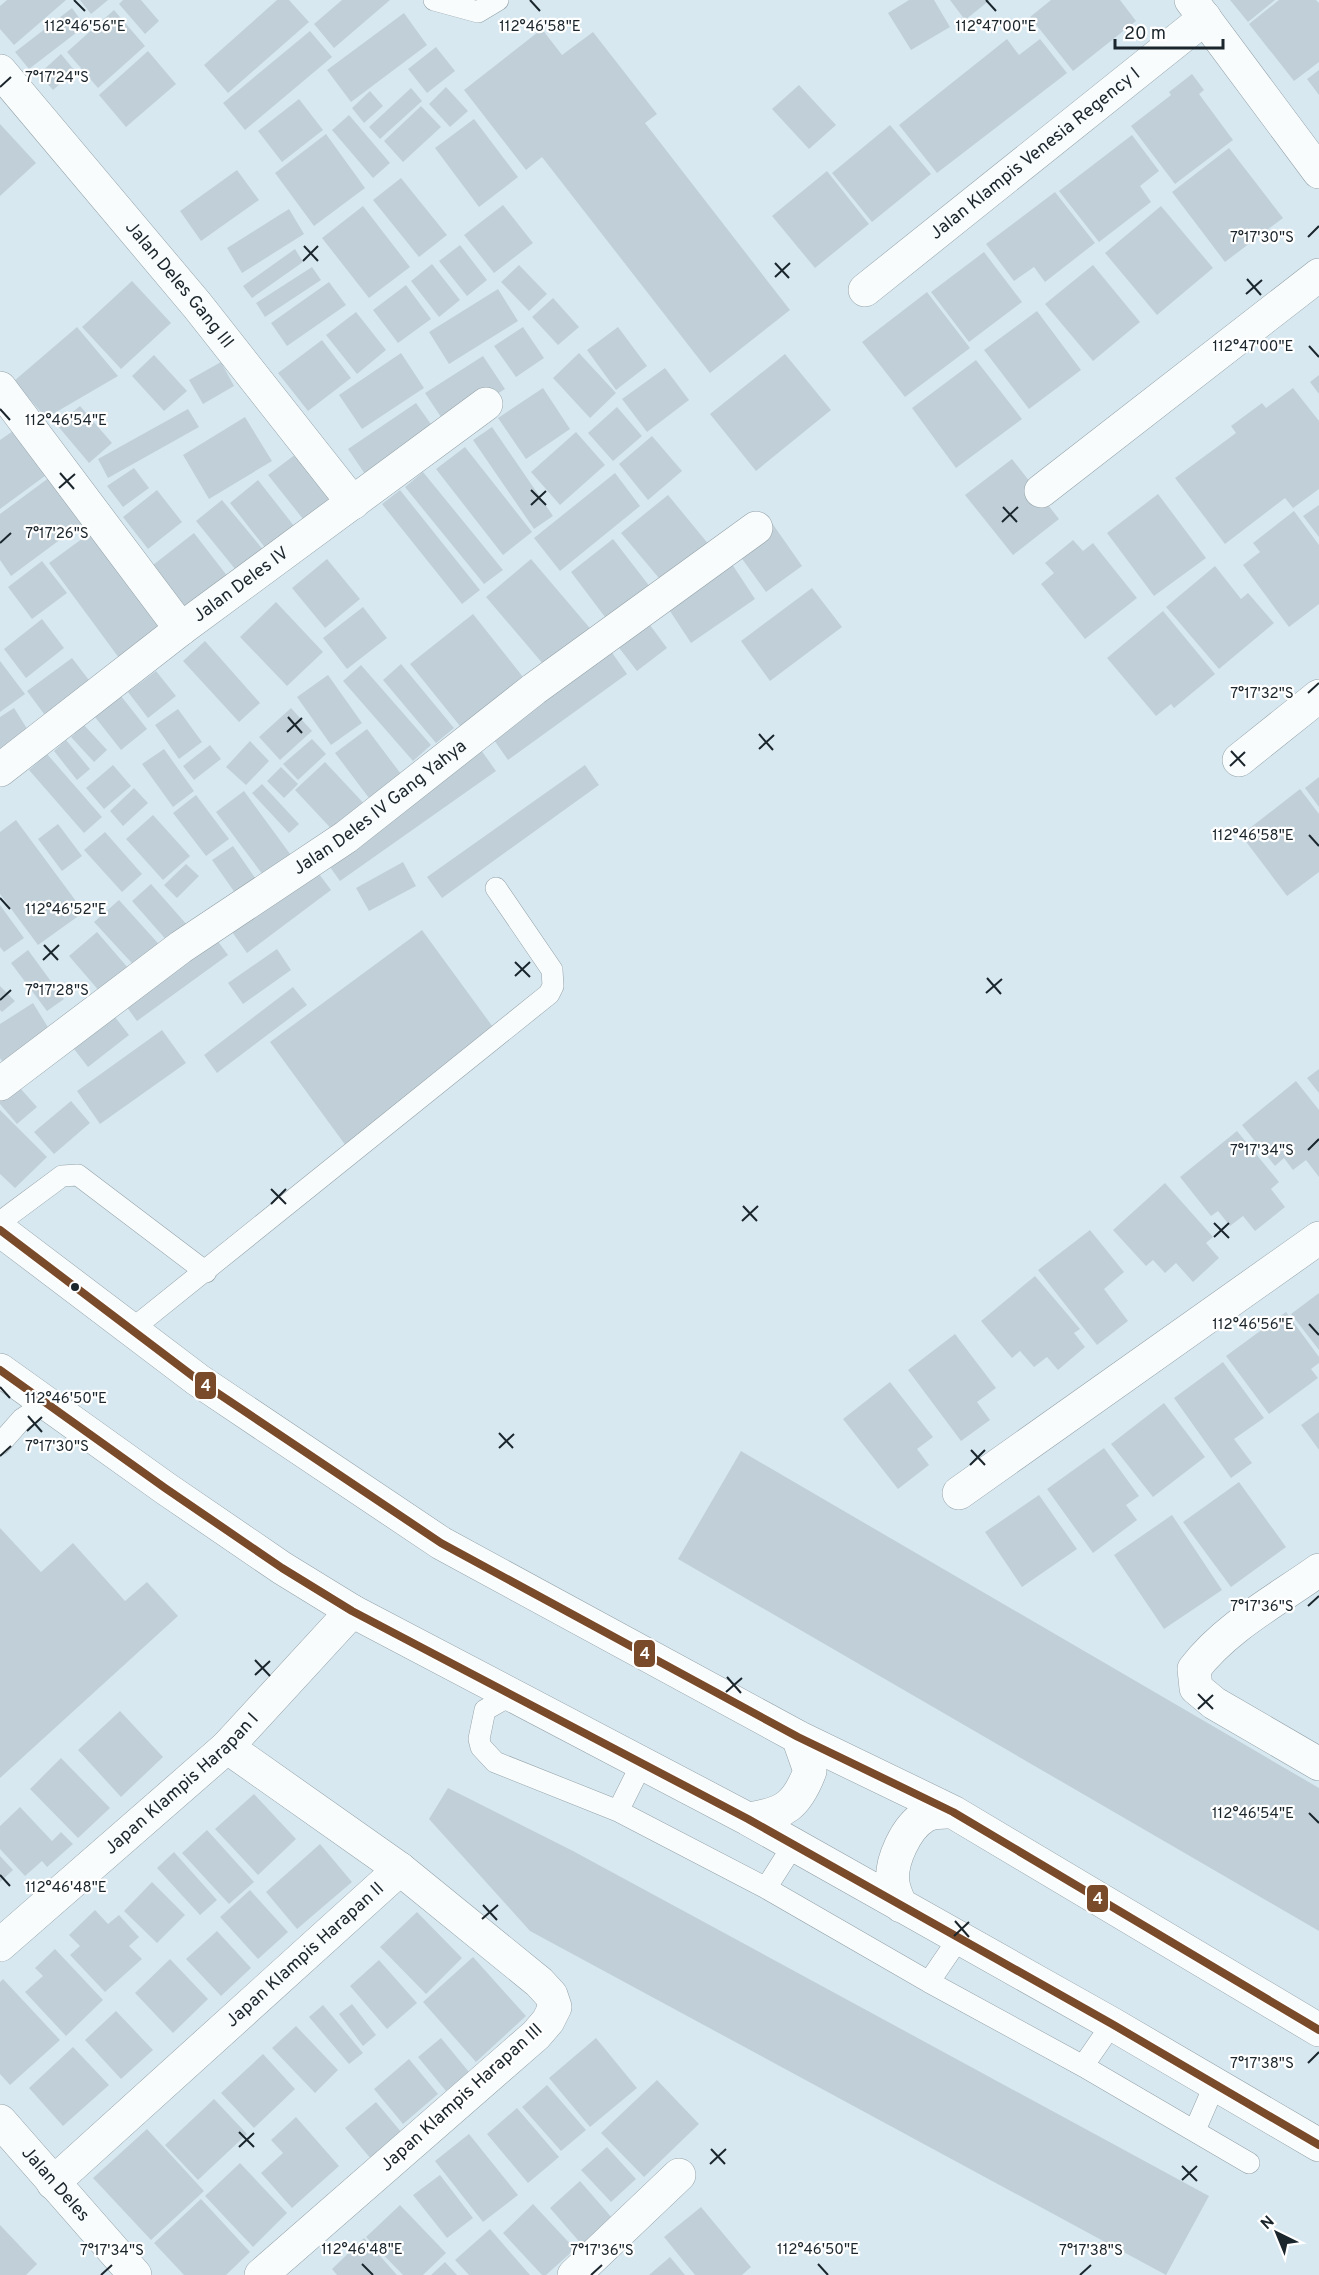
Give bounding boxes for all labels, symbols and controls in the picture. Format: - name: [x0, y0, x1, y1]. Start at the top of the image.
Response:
- scale bar: [1115, 12, 1223, 50]
- text: 112°46'56"E: [44, 18, 126, 37]
- text: 112°46'58"E: [499, 18, 581, 37]
- text: 112°47'00"E: [956, 18, 1036, 37]
- text: 20 m: [1124, 23, 1166, 46]
- street label: Jalan Klampis Venesia Regency I: [925, 63, 1145, 245]
- text: 7°17'24"S: [25, 69, 89, 88]
- street label: Jalan Deles Gang III: [120, 216, 239, 353]
- text: 7°17'30"S: [1230, 229, 1294, 248]
- text: 112°47'00"E: [1213, 338, 1293, 357]
- text: 112°46'54"E: [25, 412, 107, 431]
- text: 7°17'26"S: [25, 525, 89, 544]
- street label: Jalan Deles IV: [188, 542, 294, 628]
- text: 7°17'32"S: [1230, 685, 1294, 704]
- street label: Jalan Deles IV Gang Yahya: [289, 735, 471, 881]
- text: 112°46'58"E: [1212, 827, 1294, 846]
- text: 112°46'52"E: [25, 901, 107, 920]
- text: 7°17'28"S: [25, 982, 89, 1001]
- text: 7°17'34"S: [1230, 1142, 1294, 1161]
- unlabelled marker: [69, 1281, 81, 1293]
- text: 112°46'56"E: [1212, 1316, 1294, 1335]
- line badge: 4: [194, 1371, 217, 1400]
- text: 4: [201, 1377, 211, 1397]
- text: 112°46'50"E: [25, 1390, 107, 1409]
- text: 7°17'30"S: [25, 1438, 89, 1457]
- text: 7°17'36"S: [1230, 1598, 1294, 1617]
- line badge: 4: [633, 1639, 656, 1668]
- text: 4: [640, 1645, 650, 1665]
- street label: Japan Klampis Harapan I: [100, 1708, 264, 1860]
- text: 112°46'54"E: [1212, 1805, 1294, 1824]
- street label: Japan Klampis Harapan II: [221, 1877, 389, 2033]
- text: 112°46'48"E: [25, 1879, 107, 1898]
- line badge: 4: [1086, 1884, 1109, 1913]
- text: 4: [1093, 1890, 1103, 1910]
- street label: Japan Klampis Harapan III: [376, 2019, 548, 2177]
- text: 7°17'38"S: [1230, 2055, 1294, 2074]
- street label: Jalan Deles: [16, 2142, 95, 2227]
- north arrow: [1247, 2203, 1307, 2263]
- text: N: [1257, 2212, 1279, 2235]
- text: 112°46'48"E: [321, 2241, 403, 2260]
- text: 112°46'50"E: [777, 2241, 859, 2260]
- text: 7°17'34"S: [80, 2242, 144, 2261]
- text: 7°17'36"S: [570, 2242, 634, 2261]
- text: 7°17'38"S: [1059, 2242, 1123, 2261]

